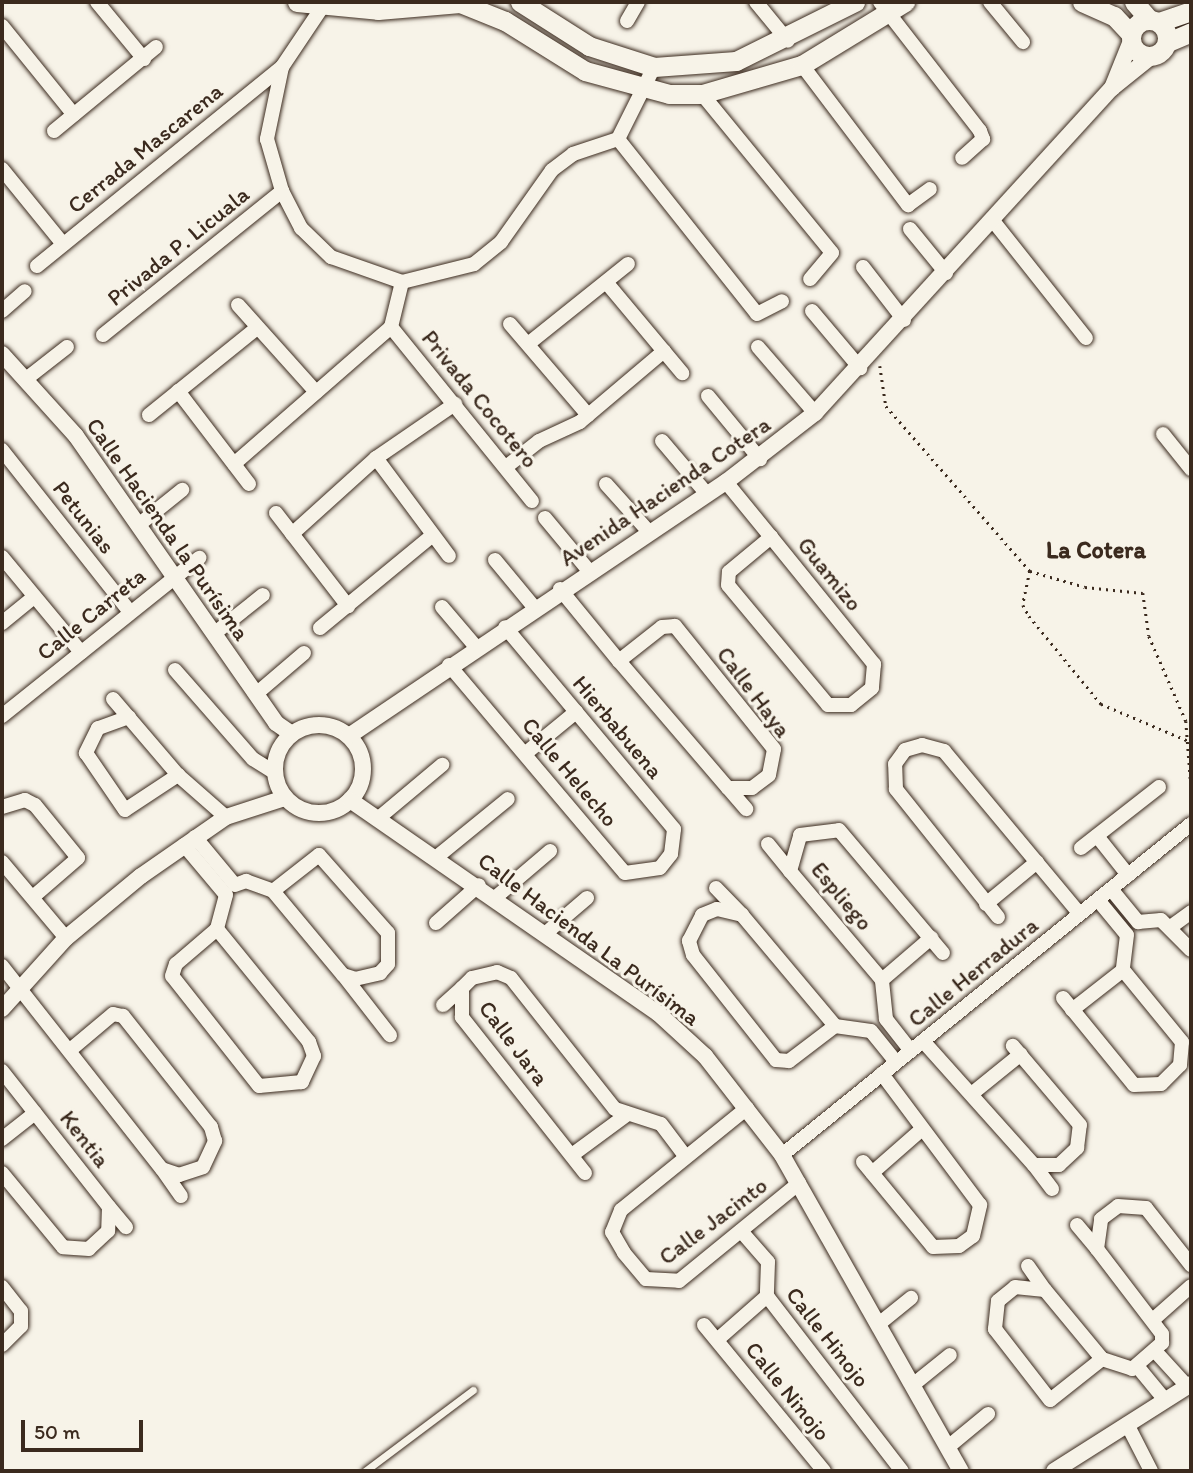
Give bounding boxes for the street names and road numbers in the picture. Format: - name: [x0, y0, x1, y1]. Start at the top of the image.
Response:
- street label: Cerrada Mascarena: [62, 77, 228, 219]
- street label: Privada P. Licuala: [101, 180, 255, 312]
- street label: Privada Cocotero: [416, 325, 544, 473]
- street label: Avenida Hacienda Cotera: [554, 410, 776, 572]
- street label: Calle Hacienda la Purísima: [81, 412, 255, 646]
- street label: Petunias: [47, 475, 121, 559]
- street label: Guamizo: [792, 531, 868, 617]
- street label: Calle Carreta: [31, 562, 151, 666]
- street label: Calle Haya: [711, 641, 797, 743]
- street label: Hierbabuena: [567, 670, 669, 784]
- street label: Calle Helecho: [516, 712, 624, 832]
- street label: Calle Hacienda La Purísima: [473, 847, 705, 1031]
- street label: Espliego: [805, 856, 879, 936]
- street label: Calle Herradura: [903, 911, 1043, 1033]
- street label: Calle Jara: [473, 995, 555, 1091]
- street label: Kentia: [54, 1105, 116, 1173]
- street label: Calle Jacinto: [654, 1171, 772, 1271]
- street label: Calle Hinojo: [780, 1281, 876, 1393]
- street label: Calle Ninojo: [740, 1336, 836, 1446]

